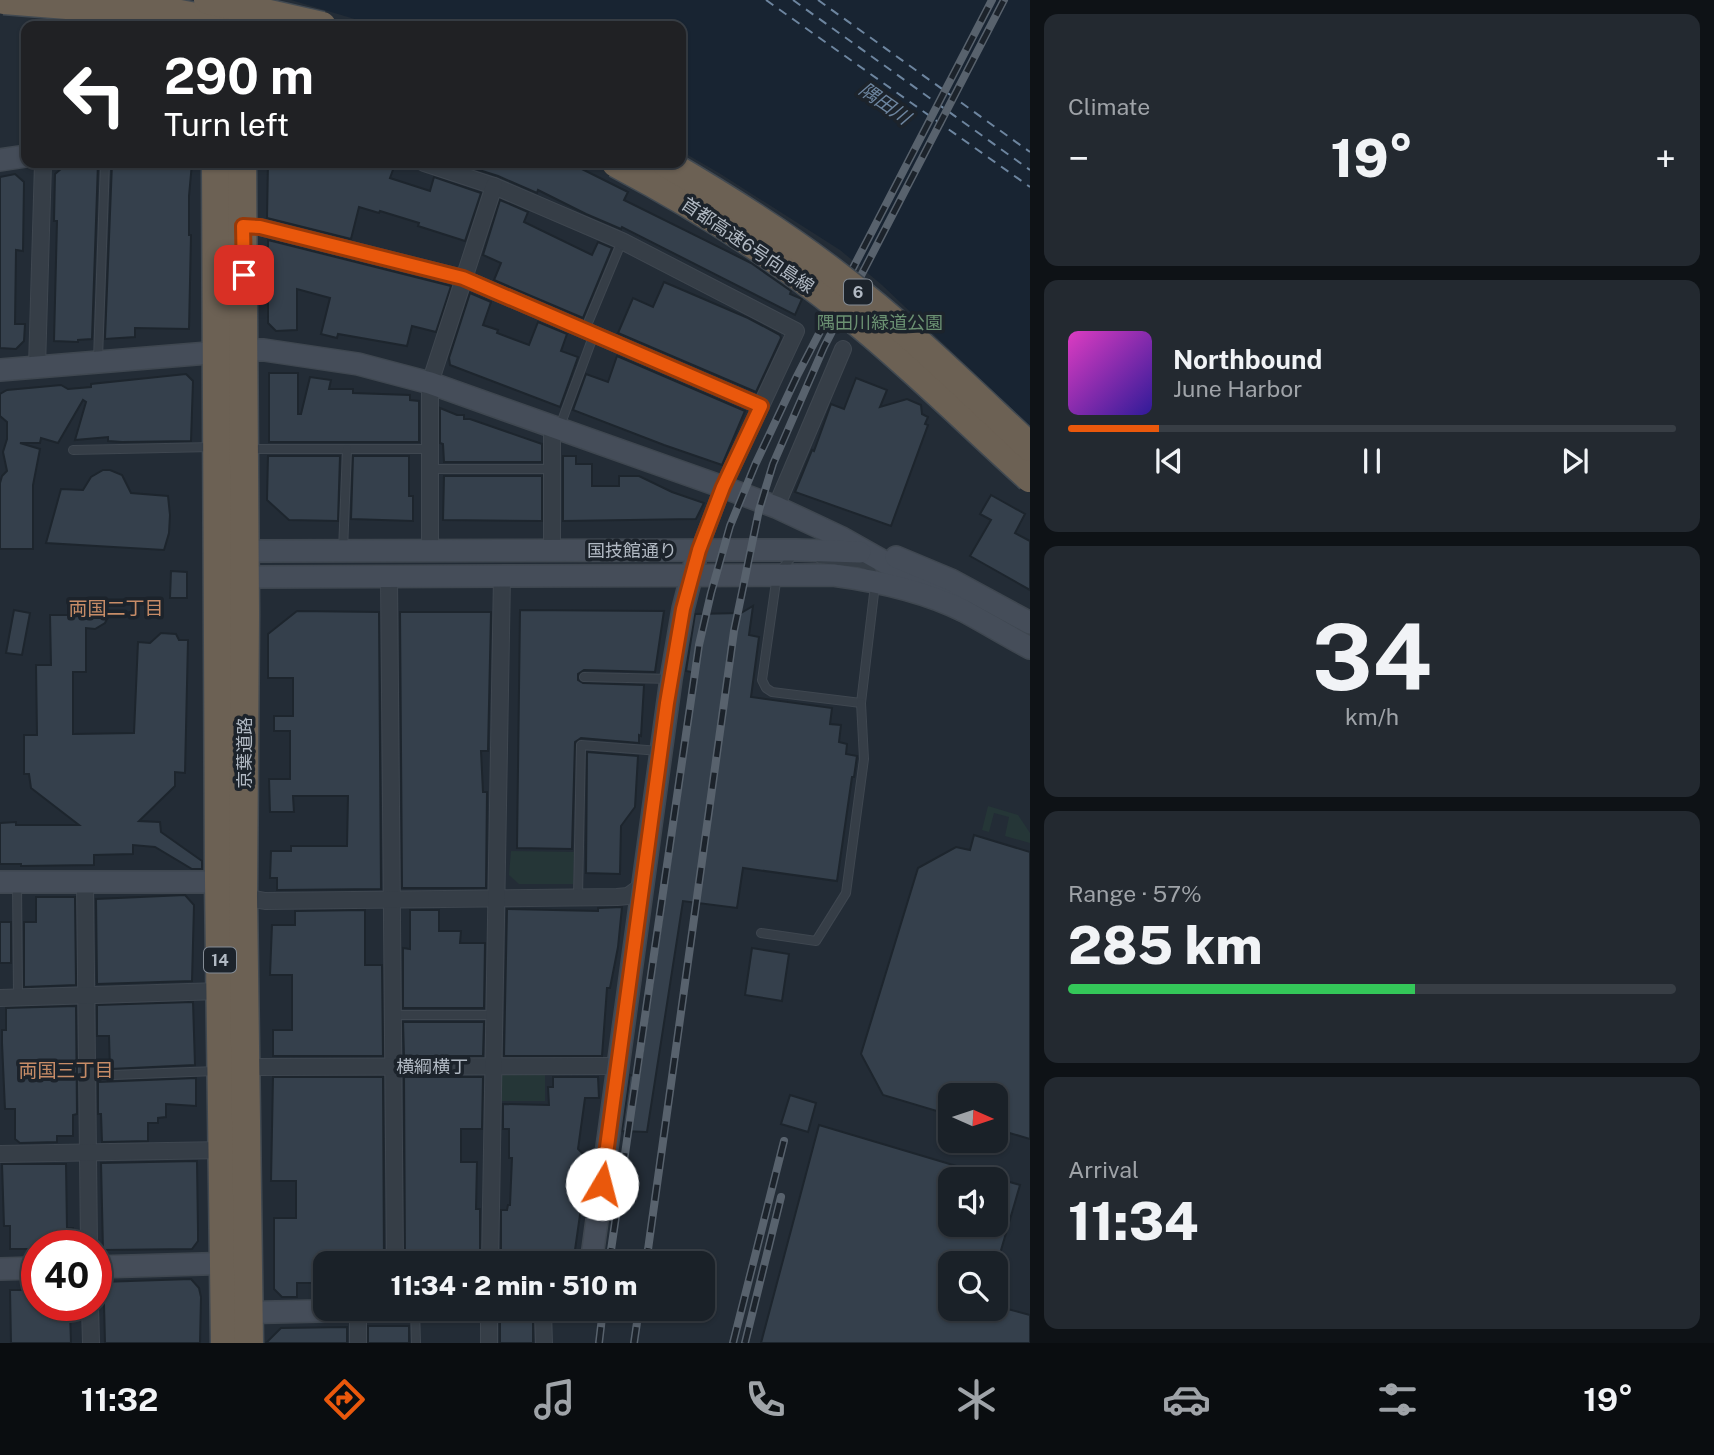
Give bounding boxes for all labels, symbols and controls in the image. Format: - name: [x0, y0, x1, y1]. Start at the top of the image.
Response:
- text: 290 m: [164, 47, 314, 105]
- icon: left: [49, 49, 140, 140]
- water label: 隅田川: [855, 78, 916, 130]
- text: Climate: [1068, 93, 1150, 120]
- text: Turn left: [164, 106, 289, 143]
- text: 19°: [1331, 128, 1413, 189]
- text: −: [1068, 136, 1089, 181]
- text: +: [1655, 136, 1676, 181]
- street label: 首都高速6号向島線: [678, 193, 818, 297]
- pin: [214, 245, 274, 305]
- icon: arrive: [225, 256, 263, 294]
- road number: 6: [844, 280, 872, 304]
- park label: 隅田川緑道公園: [817, 312, 943, 333]
- text: Northbound: [1173, 344, 1322, 375]
- text: June Harbor: [1173, 375, 1302, 402]
- icon: previous: [1150, 442, 1188, 480]
- icon: pause: [1353, 442, 1391, 480]
- icon: next: [1556, 442, 1594, 480]
- street label: 国技館通り: [587, 540, 677, 561]
- district label: 両国二丁目: [68, 597, 164, 619]
- text: 34: [1312, 604, 1432, 710]
- text: km/h: [1345, 703, 1399, 730]
- street label: 京葉道路: [234, 717, 255, 789]
- text: Range · 57%: [1068, 880, 1202, 907]
- text: 285 km: [1068, 915, 1262, 976]
- road number: 14: [204, 948, 236, 972]
- street label: 横綱横丁: [396, 1056, 468, 1077]
- district label: 両国三丁目: [18, 1059, 114, 1081]
- north arrow: [938, 1083, 1008, 1153]
- map controls: [938, 1083, 1008, 1321]
- position arrow: [565, 1147, 639, 1221]
- text: Arrival: [1068, 1156, 1139, 1183]
- button: sound: [938, 1167, 1008, 1237]
- text: 11:34: [1068, 1191, 1199, 1252]
- speed limit sign: 40: [21, 1230, 112, 1321]
- button: search: [938, 1251, 1008, 1321]
- text: 11:34 · 2 min · 510 m: [391, 1270, 637, 1301]
- icon: directions: [320, 1375, 369, 1424]
- icon: music: [530, 1375, 579, 1424]
- icon: phone: [741, 1375, 790, 1424]
- icon: climate: [952, 1375, 1001, 1424]
- icon: car: [1162, 1375, 1211, 1424]
- icon: filters: [1373, 1375, 1422, 1424]
- text: 11:32: [81, 1381, 158, 1418]
- text: 19°: [1583, 1381, 1633, 1418]

